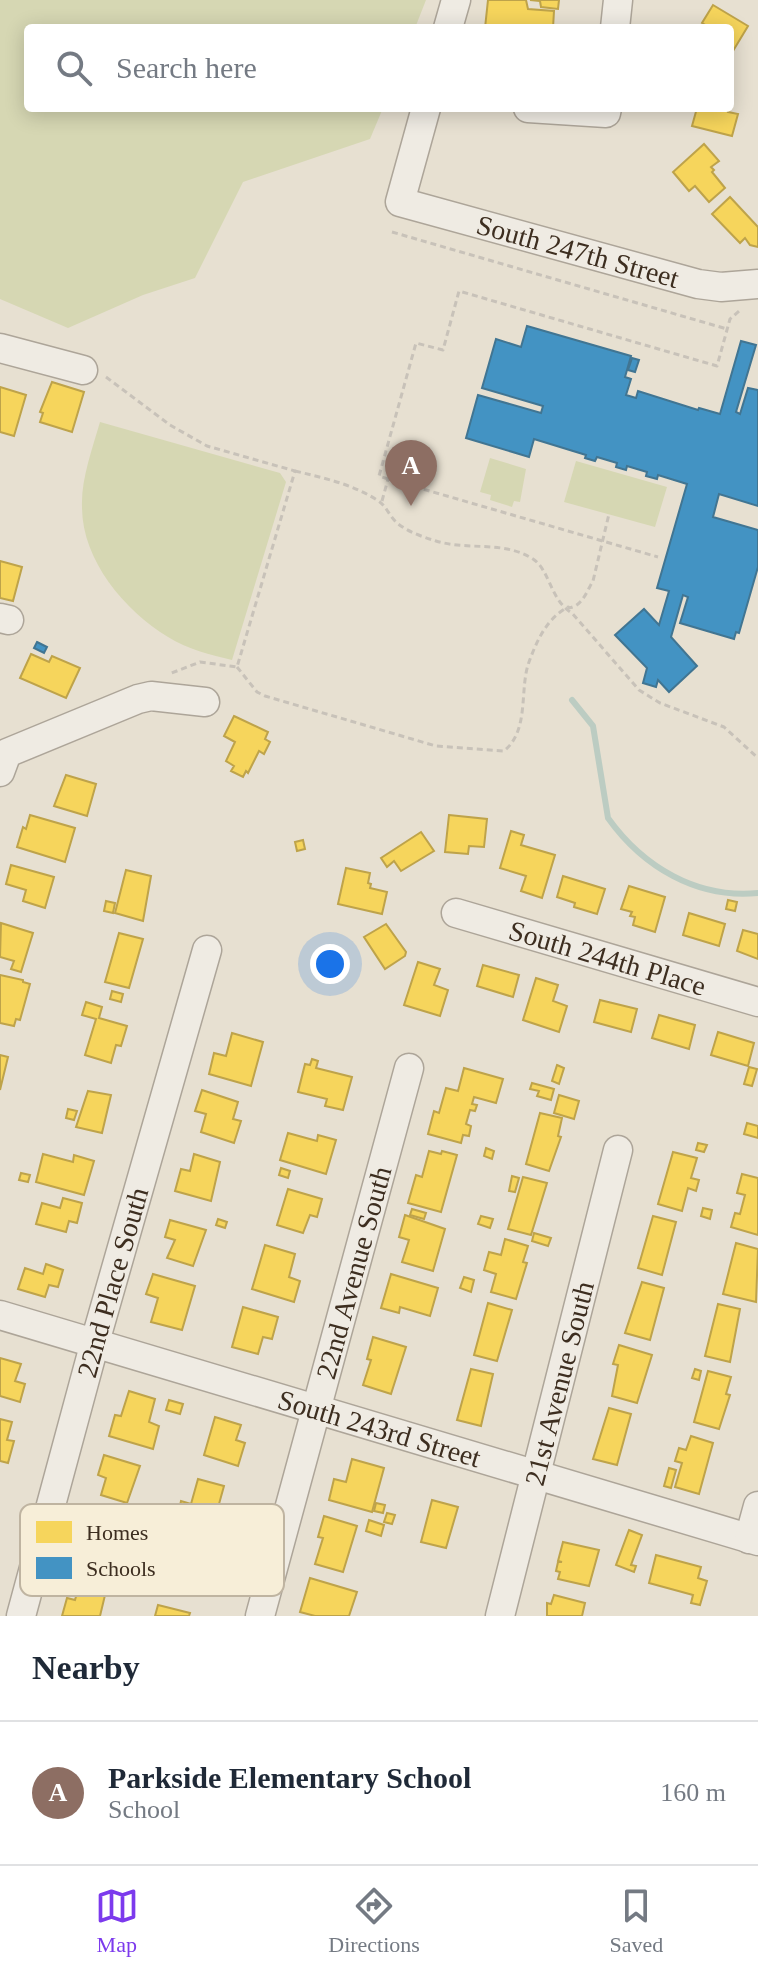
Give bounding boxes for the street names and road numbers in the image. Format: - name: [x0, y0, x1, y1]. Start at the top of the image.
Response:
- street label: South 247th Street: [473, 209, 683, 294]
- street label: South 244th Place: [505, 914, 710, 1002]
- street label: 22nd Avenue South: [310, 1163, 398, 1382]
- street label: 22nd Place South: [71, 1184, 154, 1381]
- street label: 21st Avenue South: [519, 1278, 600, 1489]
- street label: South 243rd Street: [274, 1384, 485, 1474]

